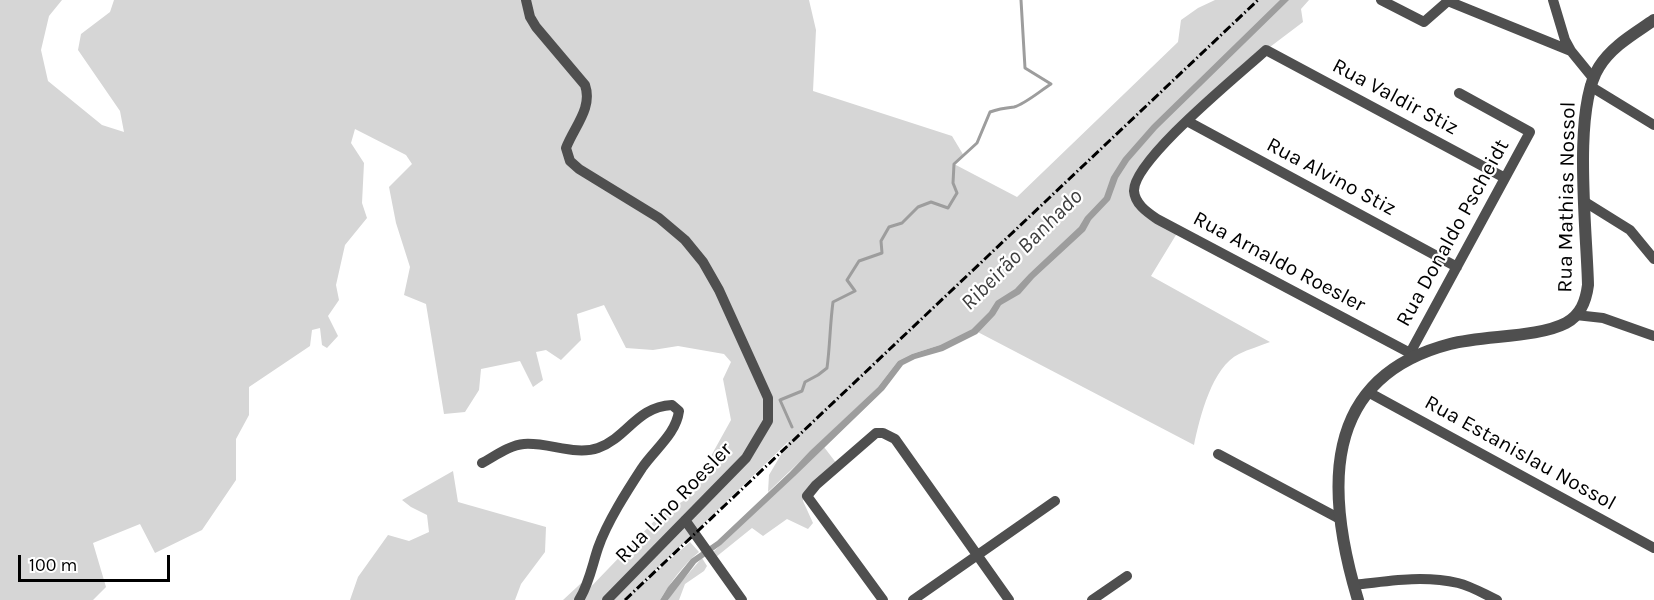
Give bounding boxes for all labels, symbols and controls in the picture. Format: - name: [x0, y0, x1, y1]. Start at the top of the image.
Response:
- street label: Rua Valdir Stiz: [1328, 53, 1462, 141]
- street label: Rua Mathias Nossol: [1553, 101, 1581, 293]
- street label: Rua Alvino Stiz: [1262, 132, 1400, 222]
- street label: Rua Donaldo Pscheidt: [1391, 135, 1515, 331]
- water label: Ribeirão Banhado: [956, 184, 1088, 316]
- street label: Rua Arnaldo Roesler: [1189, 206, 1369, 318]
- street label: Rua Estanislau Nossol: [1420, 390, 1620, 516]
- street label: Rua Lino Roesler: [610, 438, 738, 568]
- scale bar: [21, 543, 172, 581]
- text: 100 m: [29, 554, 77, 576]

